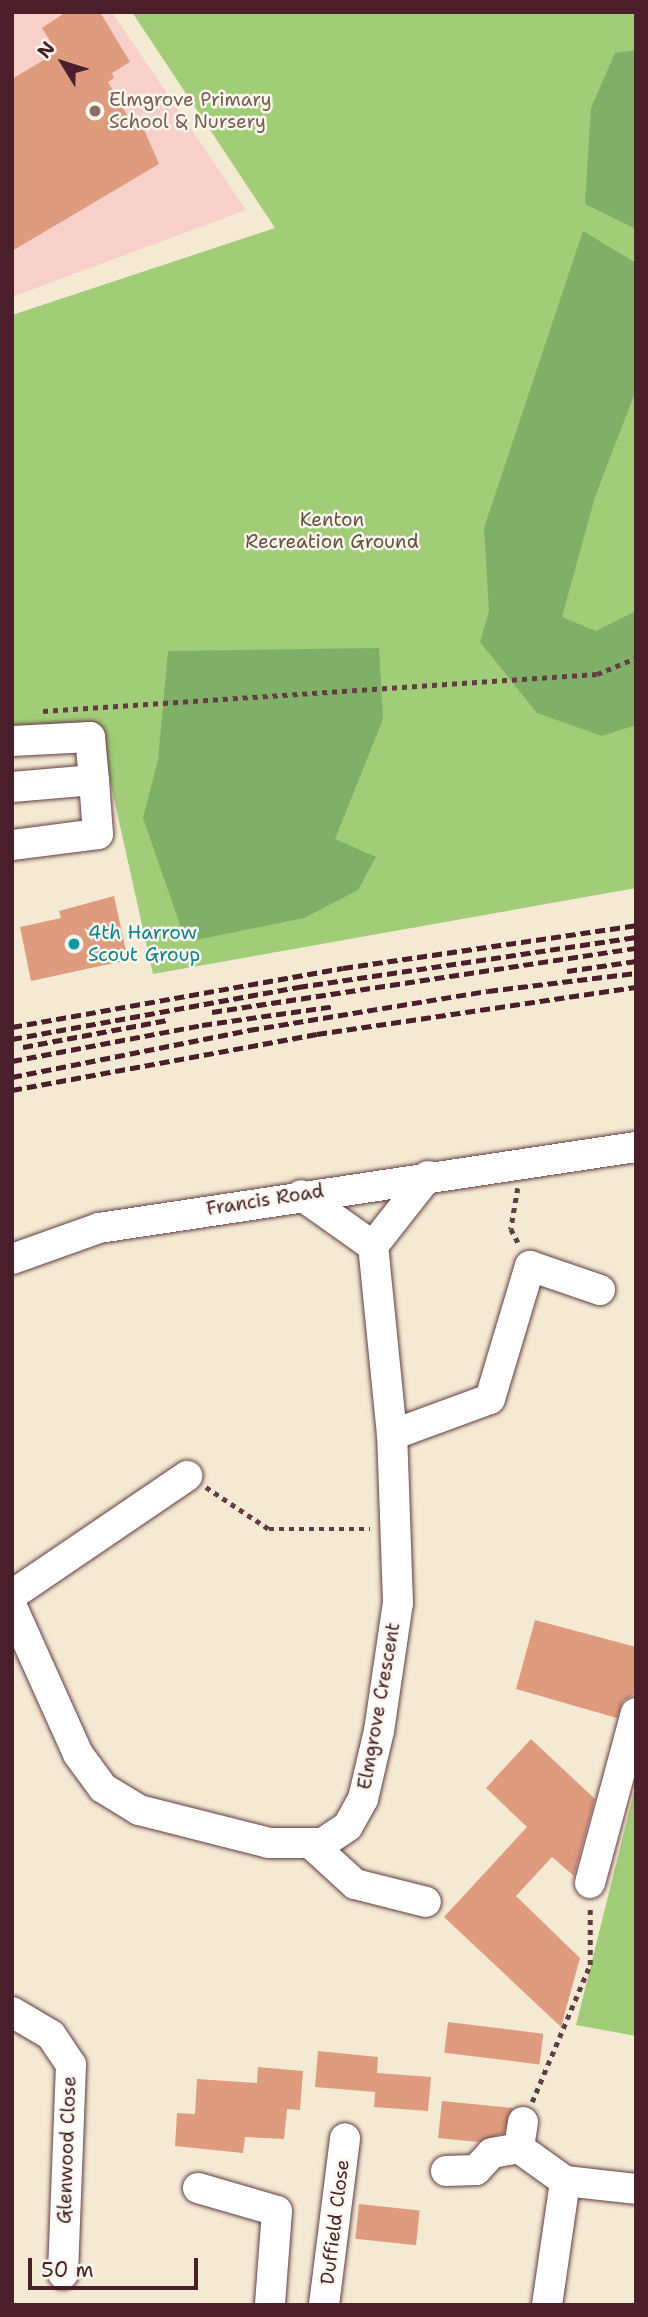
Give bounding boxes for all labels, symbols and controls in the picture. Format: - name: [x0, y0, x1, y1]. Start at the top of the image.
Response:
- north arrow: [28, 28, 98, 98]
- text: N: [32, 36, 61, 63]
- place label: Elmgrove Primary School & Nursery: [109, 89, 272, 133]
- marker: Elmgrove Primary School & Nursery: [87, 103, 103, 119]
- park label: Kenton Recreation Ground: [245, 509, 419, 553]
- place label: 4th Harrow Scout Group: [88, 922, 200, 966]
- marker: 4th Harrow Scout Group: [66, 936, 82, 952]
- street label: Francis Road: [205, 1179, 325, 1221]
- street label: Elmgrove Crescent: [353, 1621, 405, 1791]
- street label: Glenwood Close: [53, 2076, 81, 2224]
- street label: Duffield Close: [316, 2158, 354, 2286]
- scale bar: [32, 2244, 201, 2288]
- text: 50 m: [41, 2256, 94, 2284]

